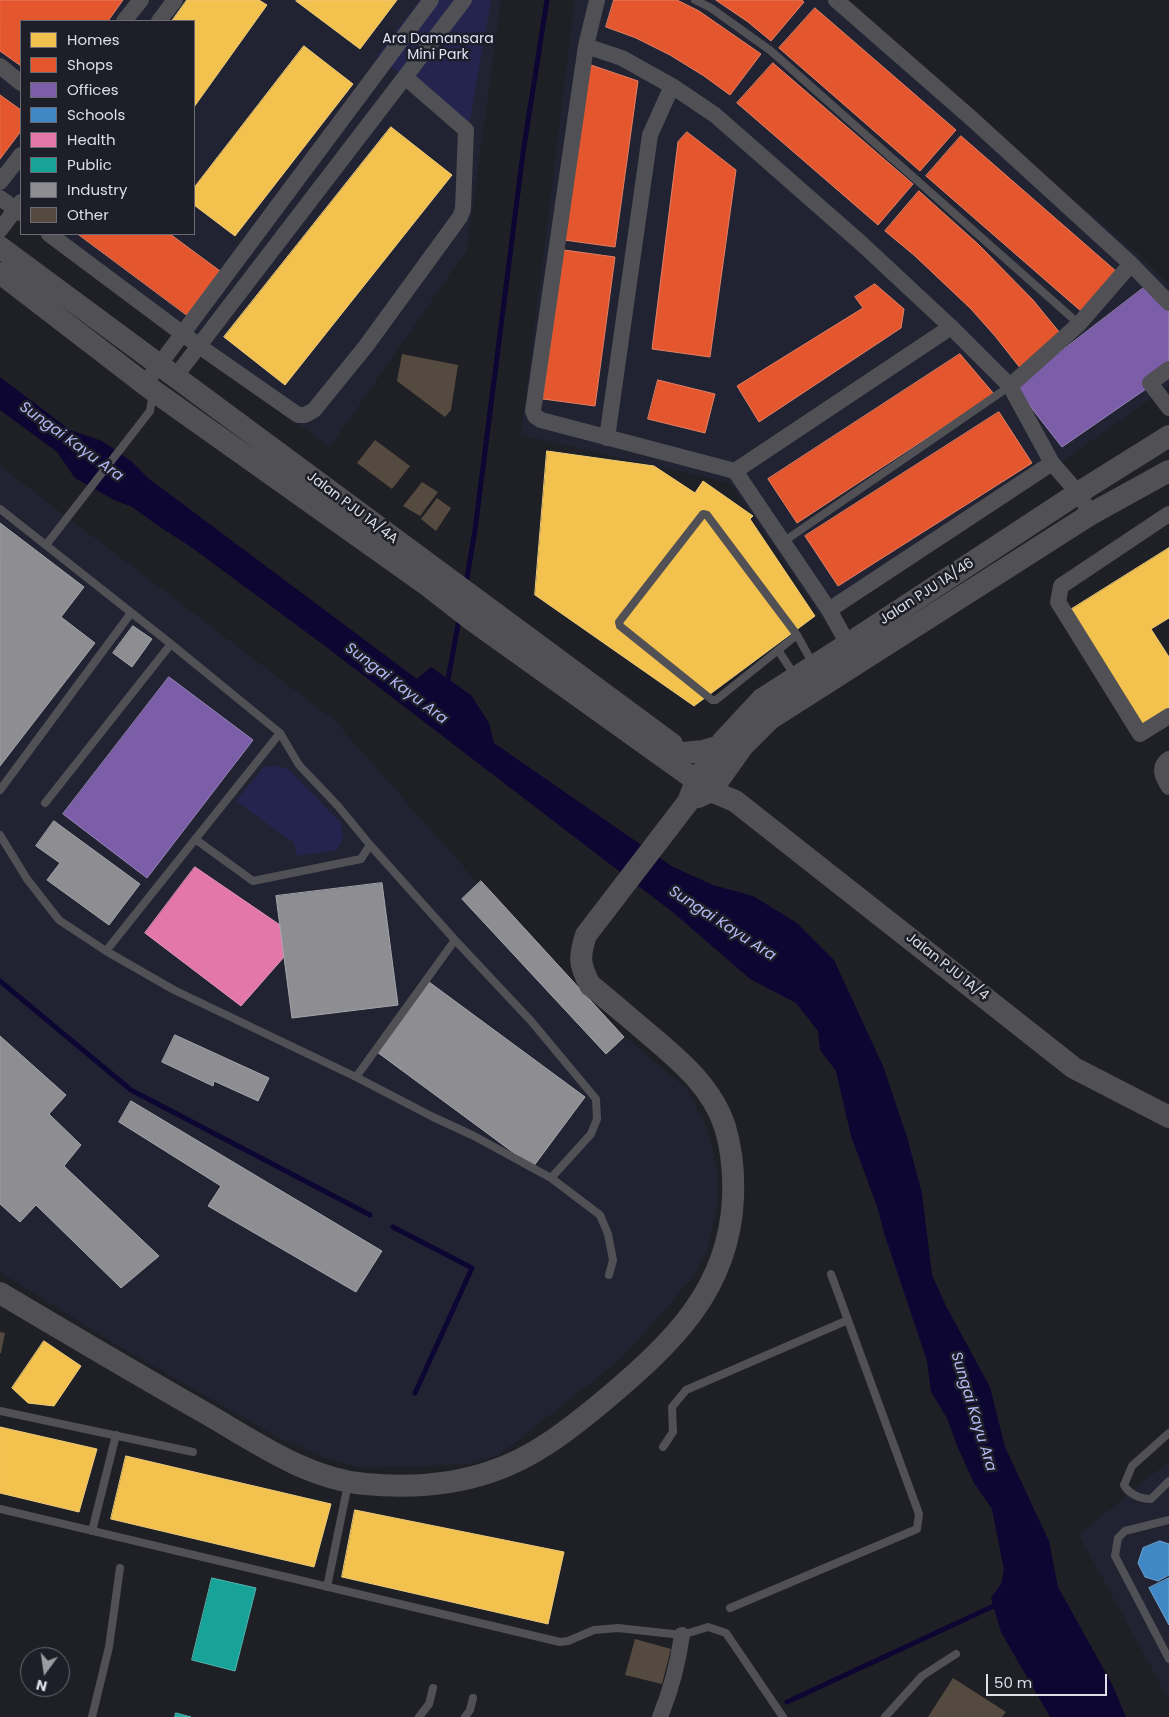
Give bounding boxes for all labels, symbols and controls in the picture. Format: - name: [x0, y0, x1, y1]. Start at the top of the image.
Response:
- legend: [20, 20, 195, 235]
- text: Homes: [67, 29, 120, 50]
- park label: Ara Damansara Mini Park: [382, 31, 494, 64]
- text: Shops: [67, 54, 113, 75]
- text: Offices: [67, 79, 119, 100]
- text: Schools: [67, 104, 125, 125]
- text: Health: [67, 129, 116, 150]
- text: Public: [67, 154, 112, 175]
- text: Industry: [67, 179, 127, 200]
- text: Other: [67, 204, 109, 225]
- water label: Sungai Kayu Ara: [16, 398, 126, 486]
- street label: Jalan PJU 1A/4A: [303, 468, 401, 548]
- street label: Jalan PJU 1A/46: [877, 555, 977, 629]
- water label: Sungai Kayu Ara: [341, 640, 451, 728]
- water label: Sungai Kayu Ara: [665, 883, 779, 965]
- street label: Jalan PJU 1A/4: [902, 929, 992, 1005]
- water label: Sungai Kayu Ara: [946, 1350, 1000, 1474]
- north arrow: [20, 1647, 70, 1697]
- scale bar: [989, 1664, 1110, 1696]
- text: 50 m: [994, 1672, 1032, 1693]
- text: N: [34, 1675, 49, 1697]

